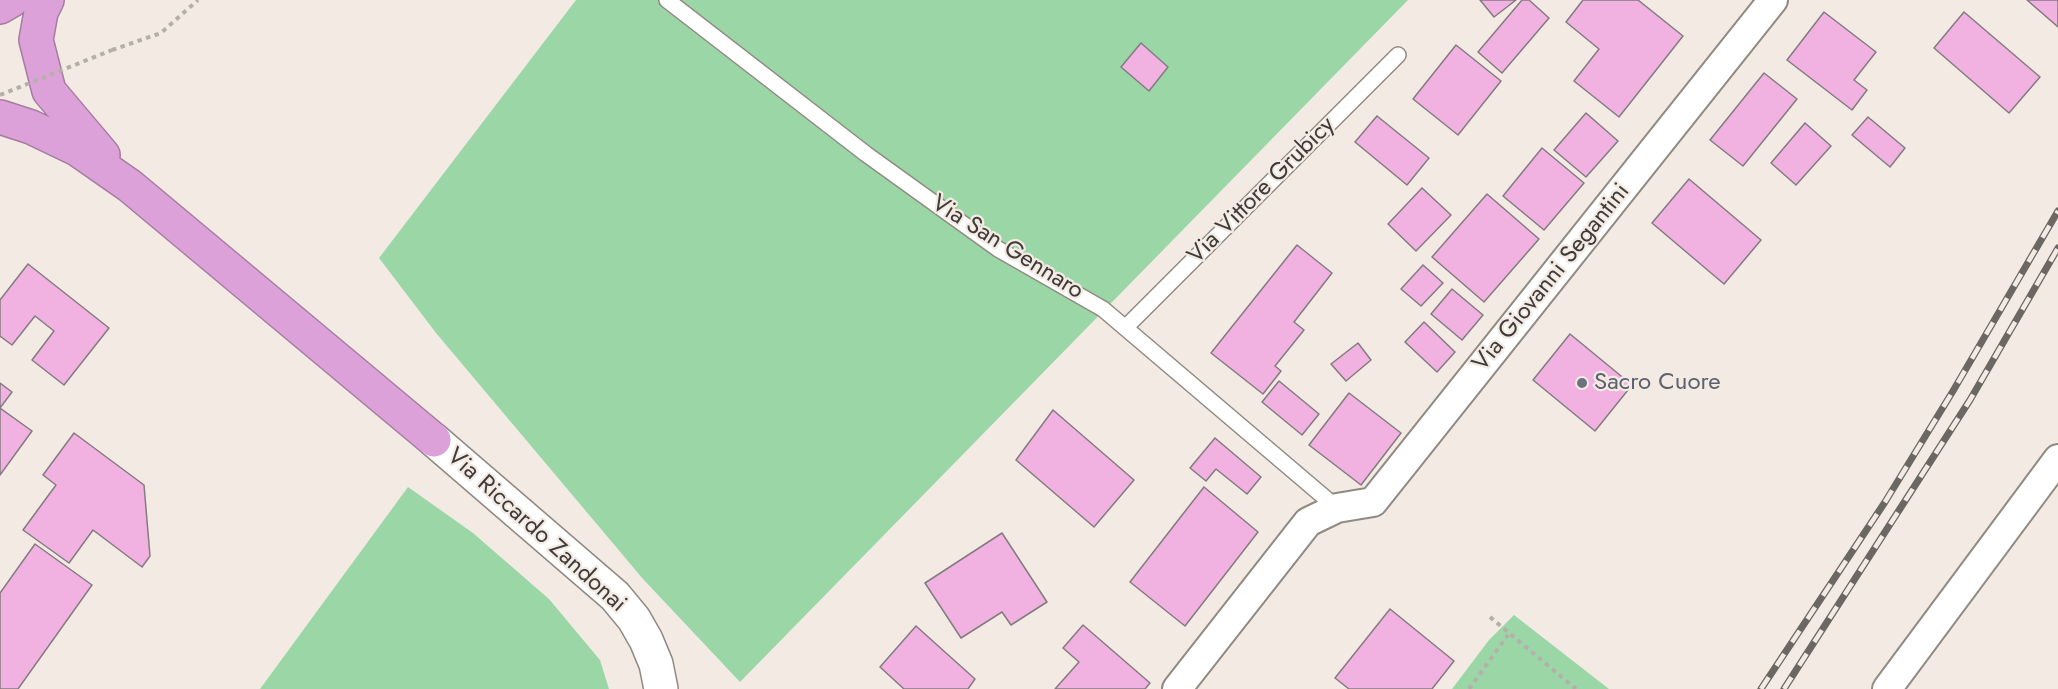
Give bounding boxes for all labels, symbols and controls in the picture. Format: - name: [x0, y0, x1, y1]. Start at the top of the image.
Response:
- street label: Via Vittore Grubicy: [1182, 111, 1342, 271]
- street label: Via Giovanni Segantini: [1467, 178, 1637, 378]
- street label: Via San Gennaro: [926, 190, 1088, 306]
- place label: Sacro Cuore: [1594, 369, 1721, 397]
- marker: Sacro Cuore: [1575, 376, 1589, 390]
- street label: Via Riccardo Zandonai: [440, 443, 632, 619]

